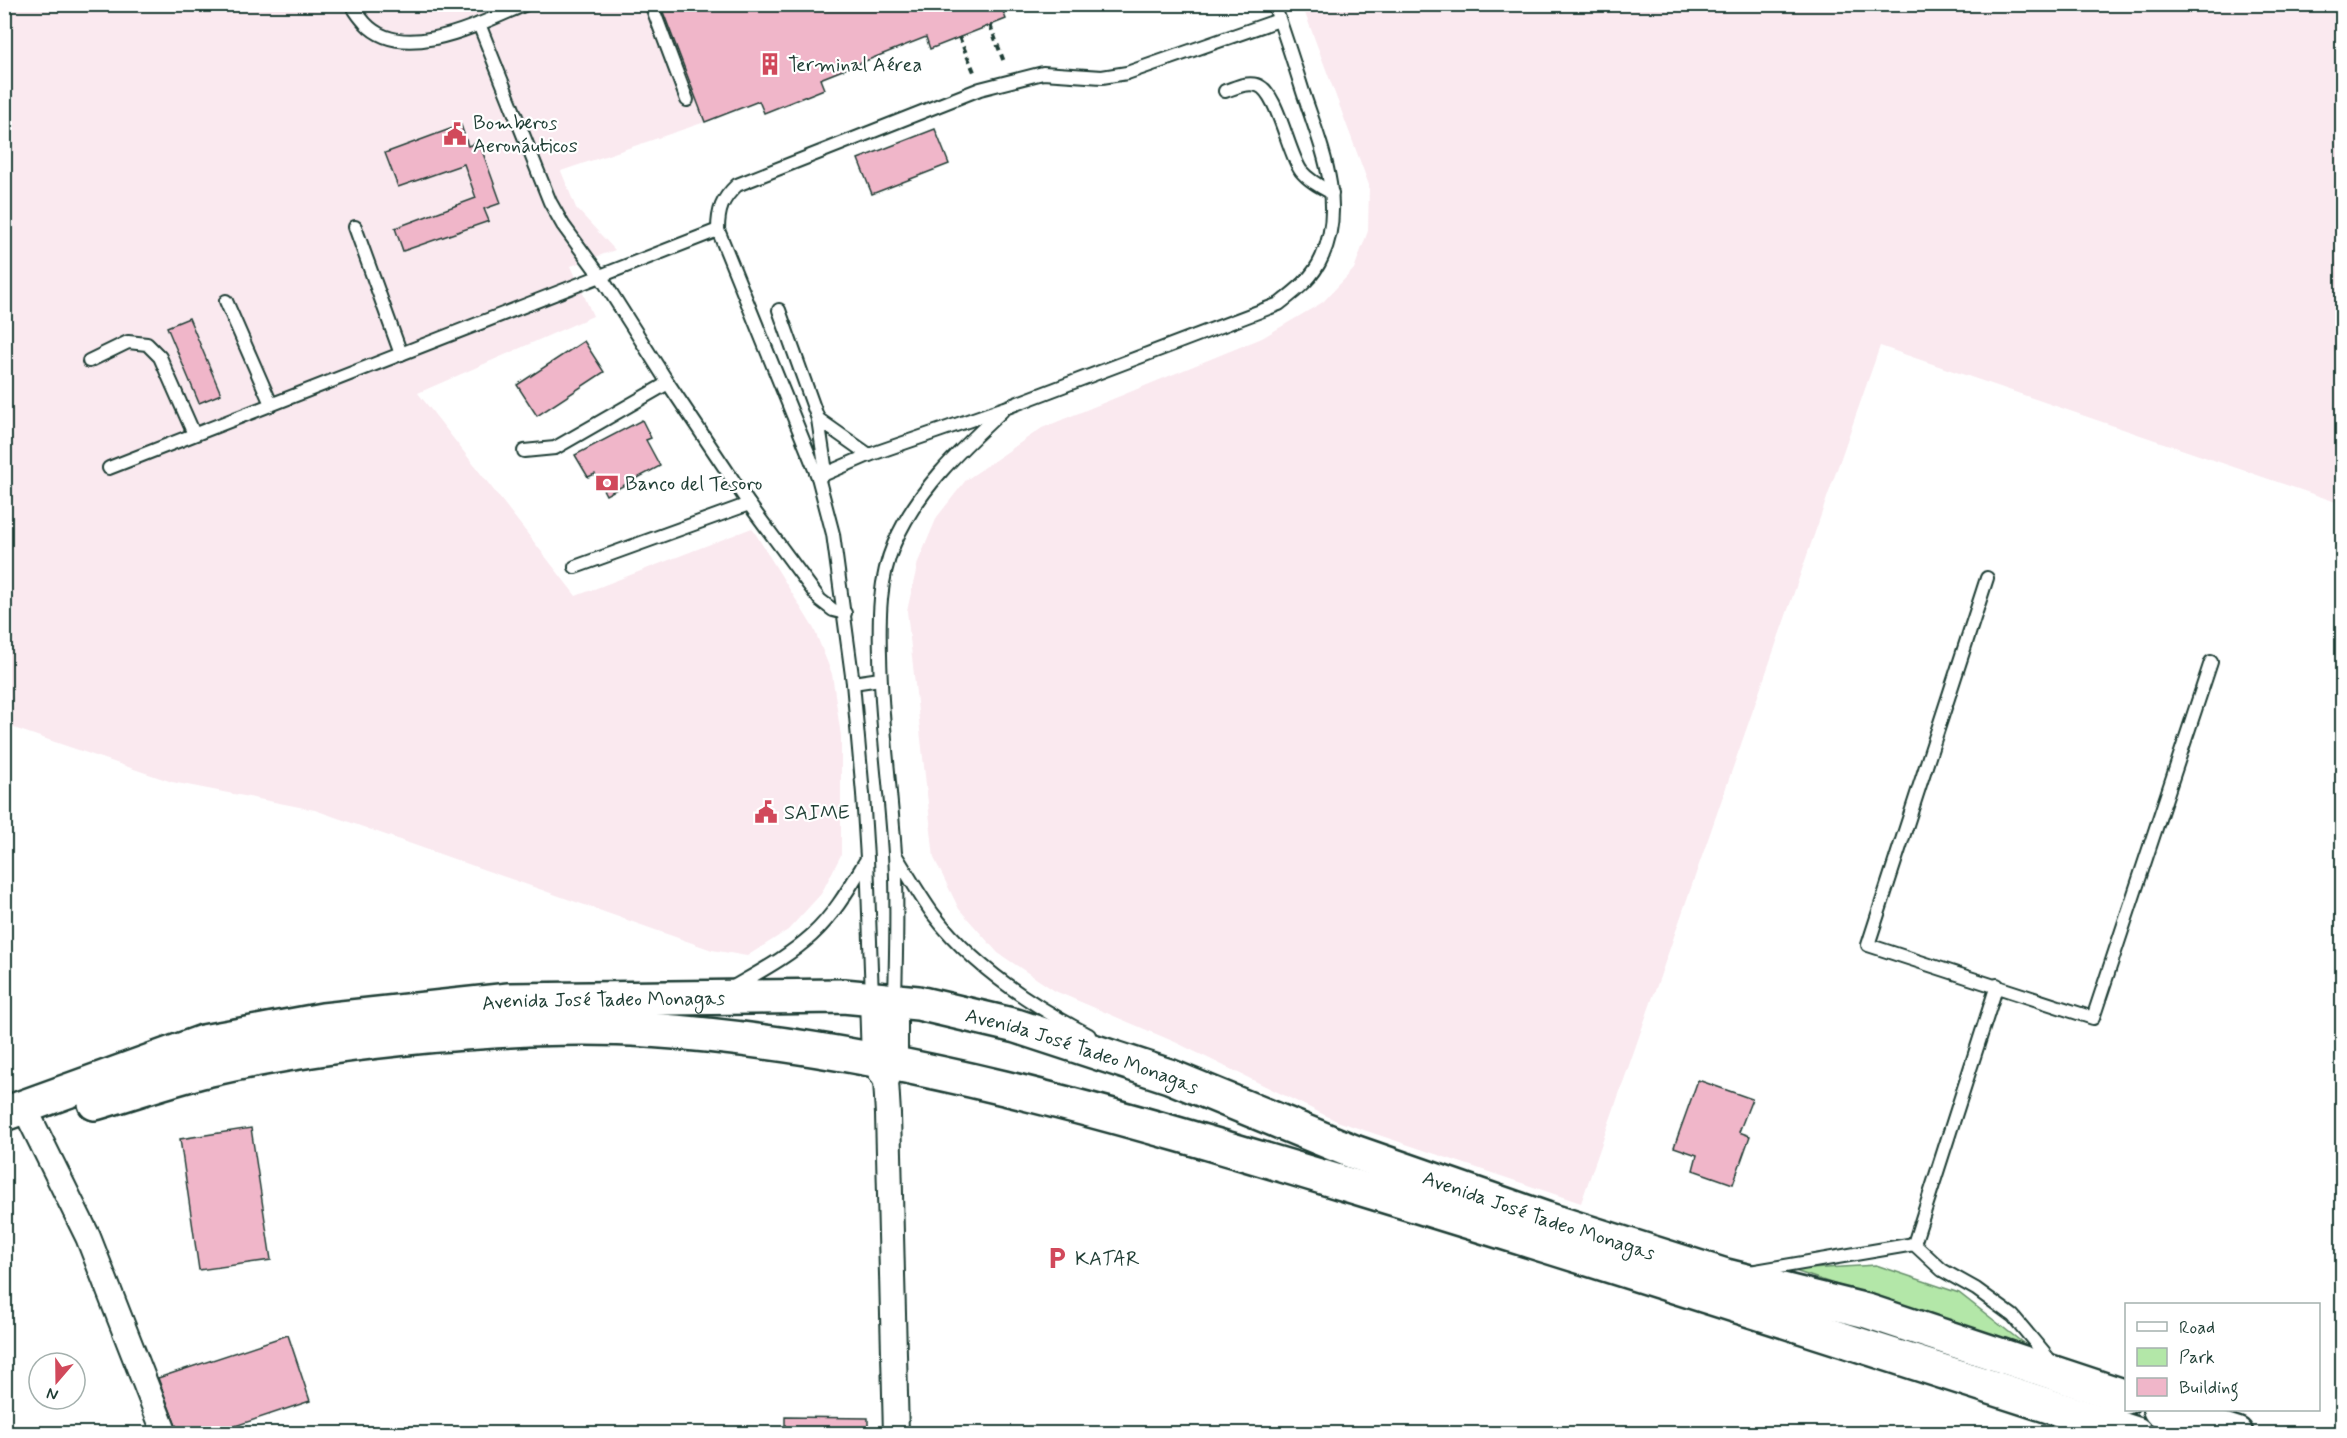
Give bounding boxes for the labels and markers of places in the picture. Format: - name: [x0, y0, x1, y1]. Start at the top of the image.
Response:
- building icon: Terminal Aérea: [757, 51, 783, 77]
- place label: Terminal Aérea: [788, 52, 922, 79]
- place label: Bomberos Aeronáuticos: [473, 110, 578, 160]
- public building icon: Bomberos Aeronáuticos: [442, 121, 468, 147]
- bank icon: Banco del Tesoro: [594, 470, 620, 496]
- place label: Banco del Tesoro: [625, 471, 762, 498]
- public building icon: SAIME: [753, 799, 779, 825]
- place label: SAIME: [784, 800, 850, 827]
- parking icon: KATAR: [1044, 1245, 1070, 1271]
- place label: KATAR: [1075, 1246, 1140, 1273]

